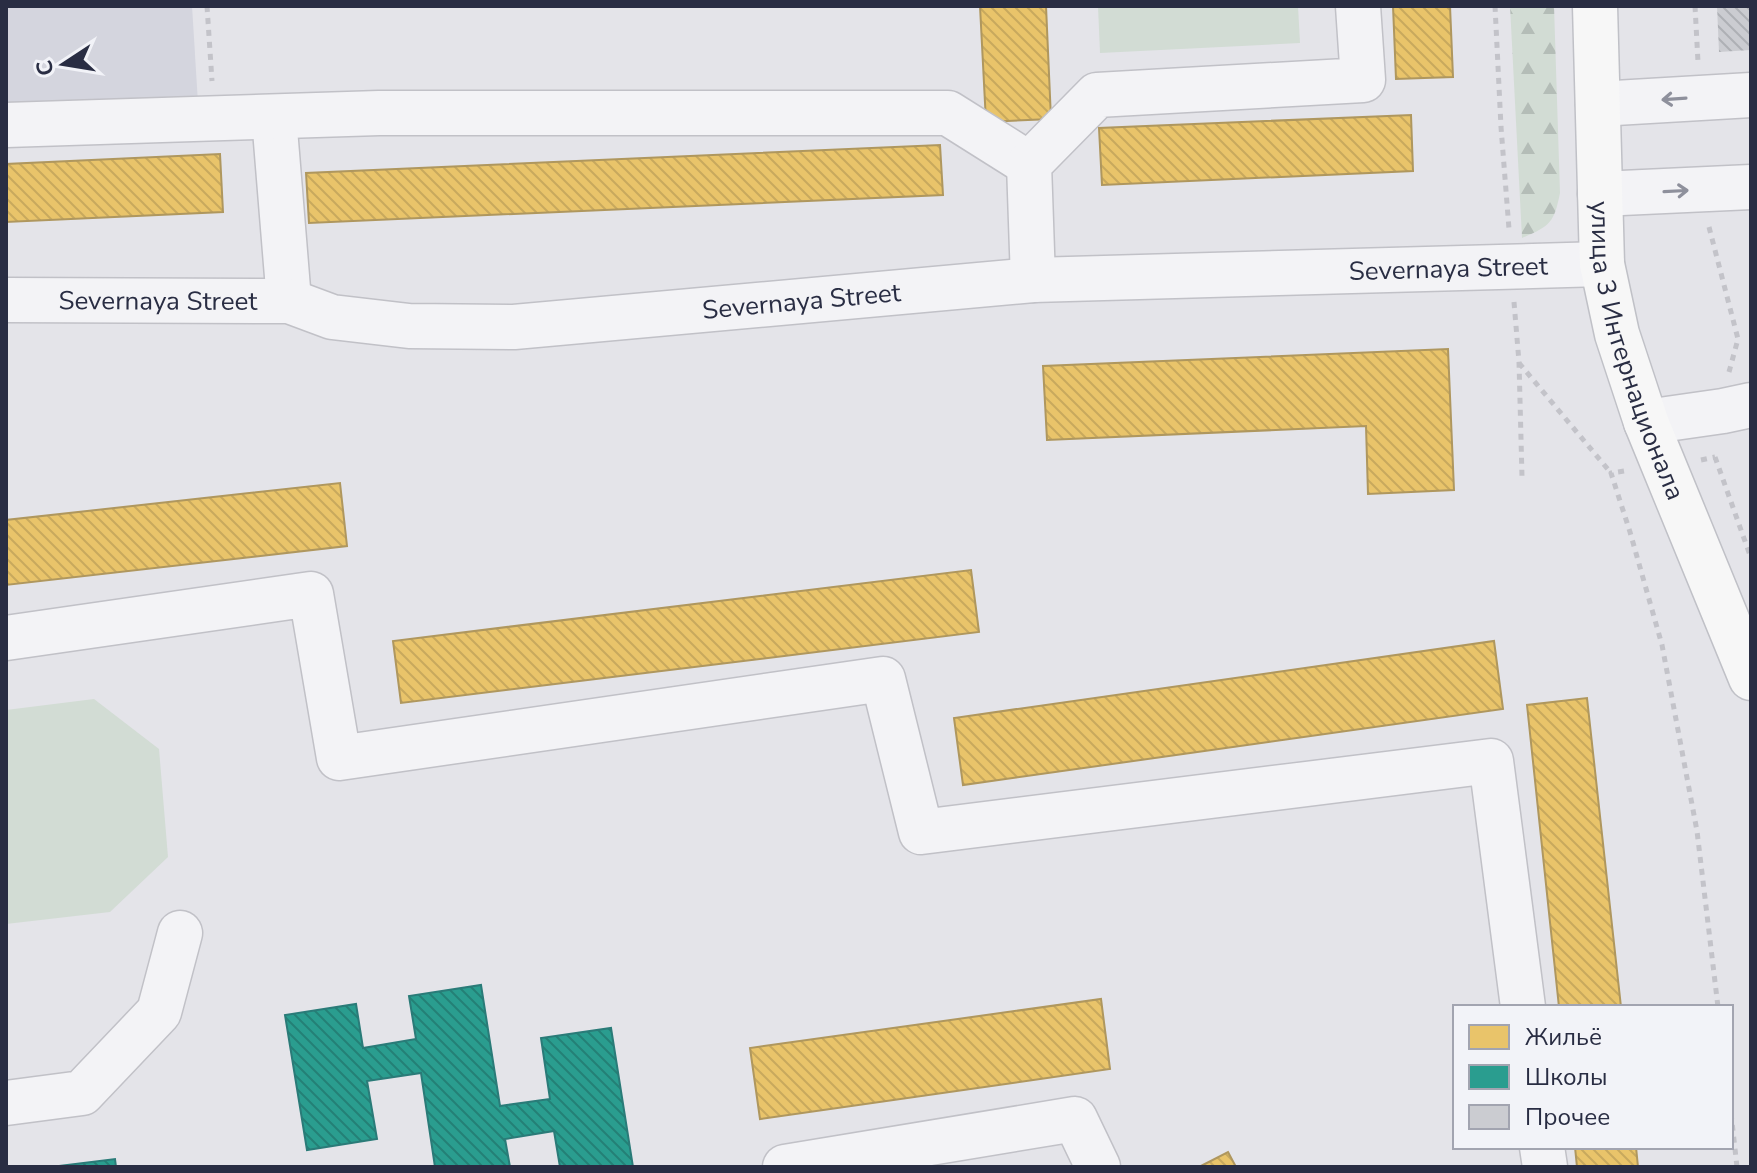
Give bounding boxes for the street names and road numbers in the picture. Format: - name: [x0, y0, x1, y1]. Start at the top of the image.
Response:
- street label: улица 3 Интернационала: [1582, 200, 1693, 505]
- street label: Severnaya Street: [1348, 249, 1549, 289]
- street label: Severnaya Street: [701, 275, 903, 328]
- street label: Severnaya Street: [58, 283, 258, 319]

